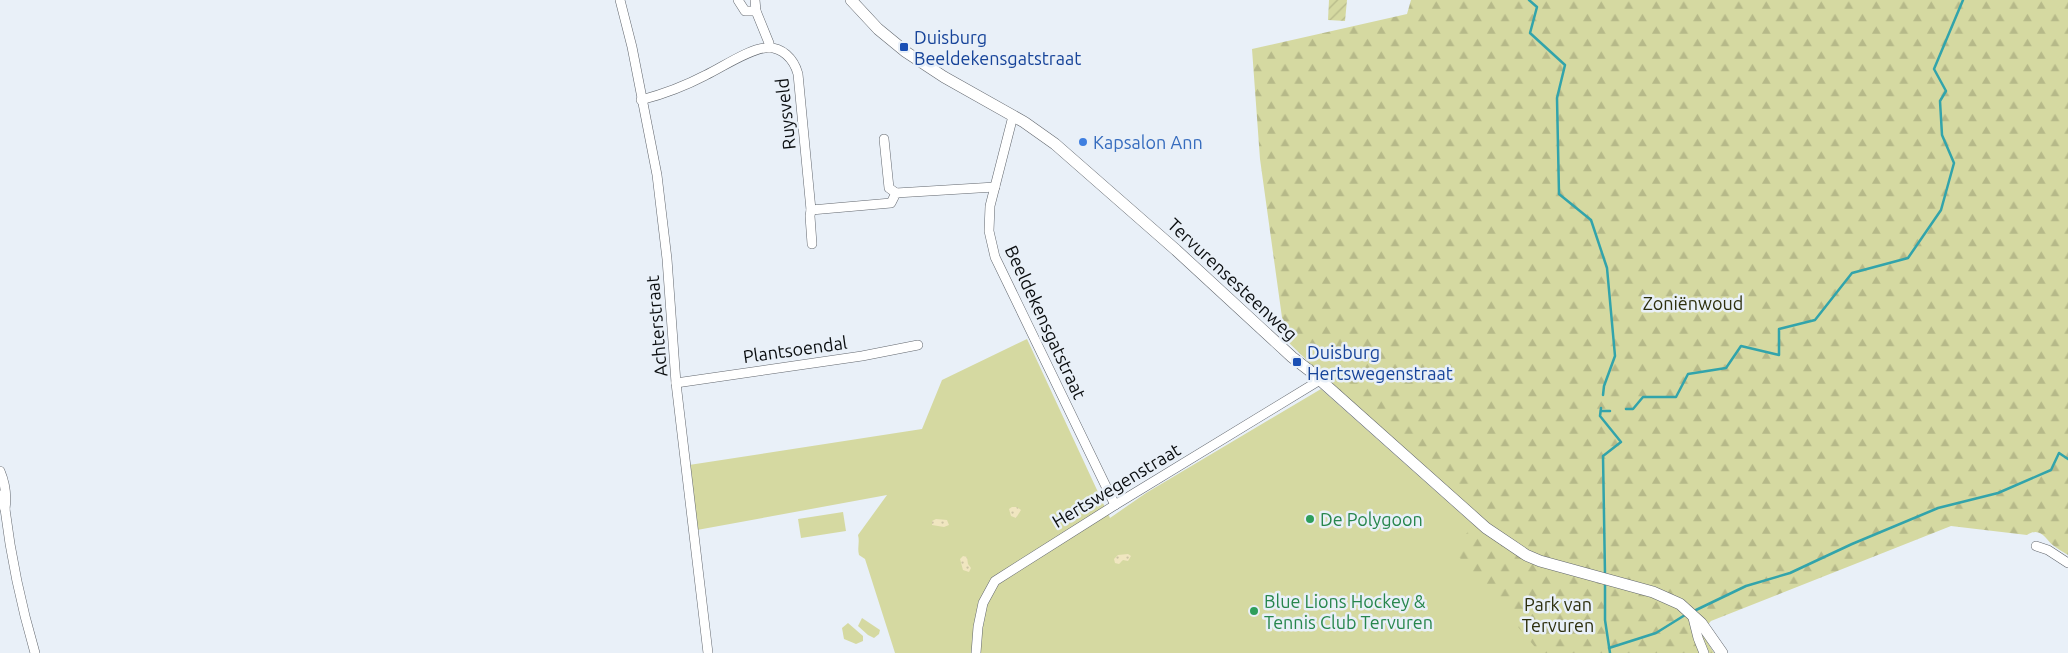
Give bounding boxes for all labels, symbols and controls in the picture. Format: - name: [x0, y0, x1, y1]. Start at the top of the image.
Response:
- place label: Duisburg Beeldekensgatstraat: [914, 27, 1081, 68]
- marker: Duisburg Beeldekensgatstraat: [898, 41, 910, 53]
- street label: Ruysveld: [771, 77, 799, 151]
- place label: Kapsalon Ann: [1093, 132, 1203, 152]
- marker: Kapsalon Ann: [1077, 136, 1089, 148]
- street label: Tervurensesteenweg: [1164, 214, 1302, 344]
- street label: Beeldekensgatstraat: [1002, 242, 1090, 402]
- street label: Achterstraat: [642, 275, 670, 377]
- park label: Zoniënwoud: [1643, 293, 1743, 313]
- street label: Plantsoendal: [742, 332, 849, 366]
- place label: Duisburg Hertswegenstraat: [1307, 342, 1453, 383]
- marker: Duisburg Hertswegenstraat: [1291, 356, 1303, 368]
- street label: Hertswegenstraat: [1048, 439, 1184, 531]
- place label: De Polygoon: [1320, 509, 1423, 529]
- marker: De Polygoon: [1304, 513, 1316, 525]
- place label: Blue Lions Hockey & Tennis Club Tervuren: [1264, 591, 1433, 632]
- park label: Park van Tervuren: [1522, 594, 1594, 635]
- marker: Blue Lions Hockey & Tennis Club Tervuren: [1248, 605, 1260, 617]

